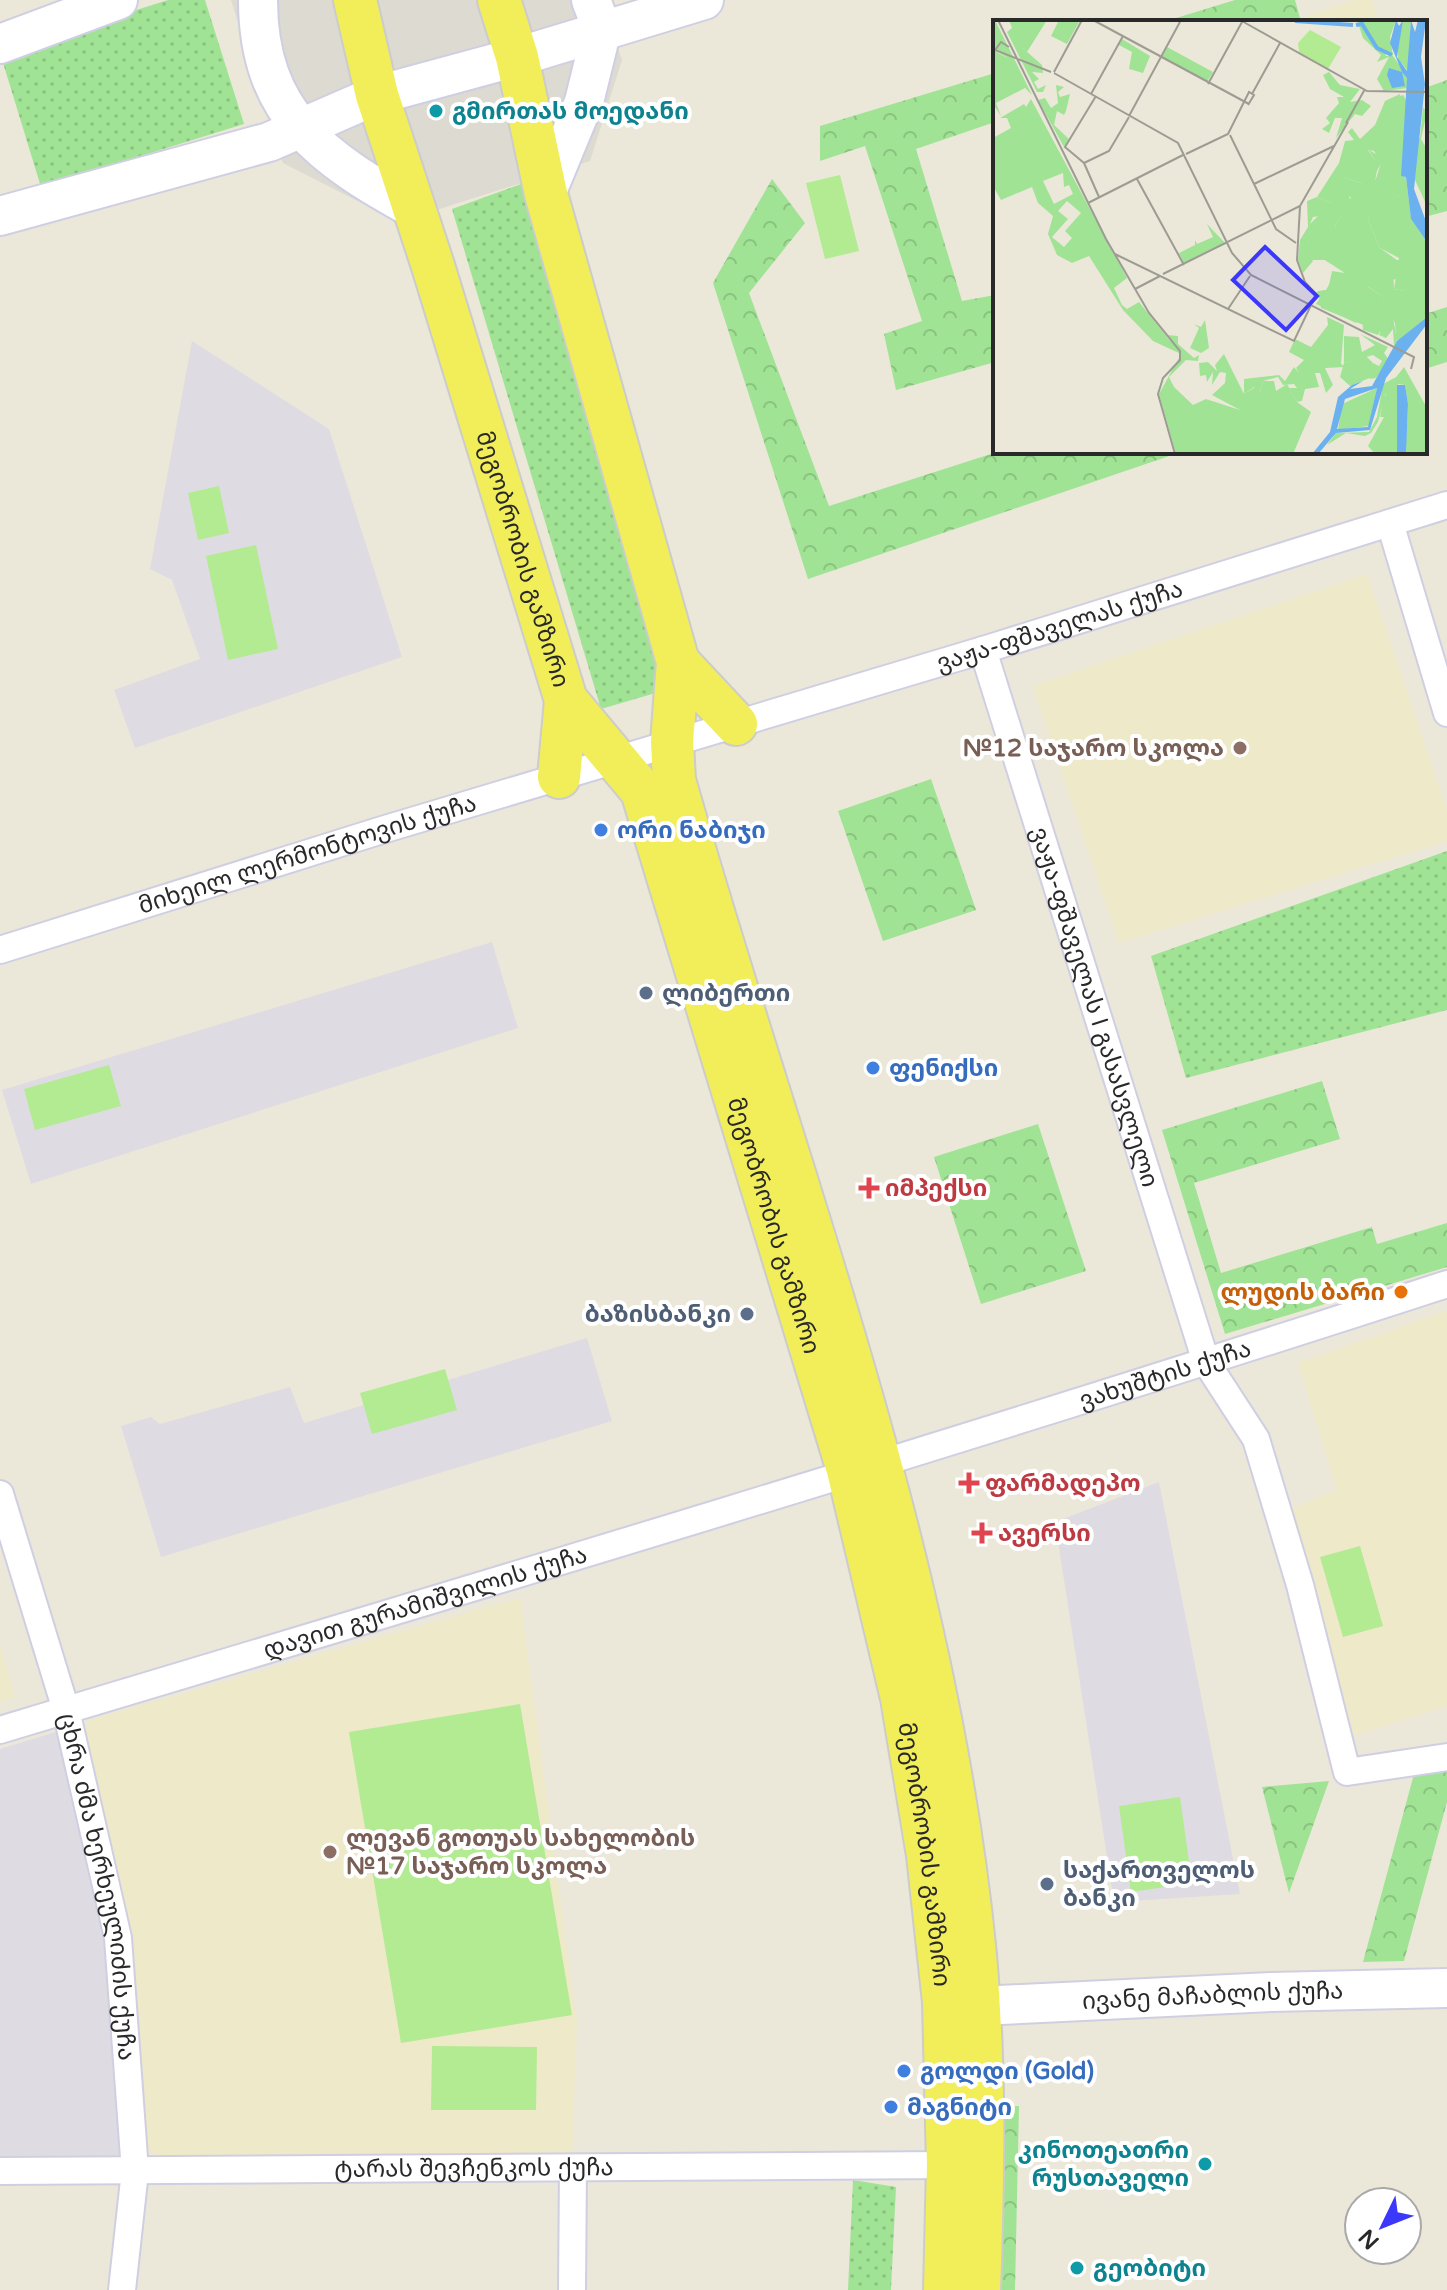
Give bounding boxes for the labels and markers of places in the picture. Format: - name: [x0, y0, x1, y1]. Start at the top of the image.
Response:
- place label: გმირთას მოედანი: [452, 97, 689, 126]
- marker: გმირთას მოედანი: [427, 102, 445, 120]
- place label: №12 საჯარო სკოლა: [963, 734, 1224, 763]
- marker: №12 საჯარო სკოლა: [1231, 739, 1249, 757]
- place label: ორი ნაბიჯი: [617, 816, 766, 845]
- marker: ორი ნაბიჯი: [592, 821, 610, 839]
- place label: ლიბერთი: [662, 979, 790, 1008]
- marker: ლიბერთი: [637, 984, 655, 1002]
- place label: ფენიქსი: [889, 1054, 998, 1083]
- marker: ფენიქსი: [864, 1059, 882, 1077]
- place label: იმპექსი: [885, 1174, 987, 1203]
- marker: იმპექსი: [860, 1179, 878, 1197]
- place label: ლუდის ბარი: [1220, 1278, 1385, 1307]
- marker: ლუდის ბარი: [1392, 1283, 1410, 1301]
- place label: ბაზისბანკი: [585, 1300, 731, 1329]
- marker: ბაზისბანკი: [738, 1305, 756, 1323]
- place label: ფარმადეპო: [985, 1469, 1141, 1498]
- marker: ფარმადეპო: [960, 1474, 978, 1492]
- place label: ავერსი: [998, 1519, 1091, 1548]
- marker: ავერსი: [973, 1524, 991, 1542]
- place label: ლევან გოთუას სახელობის №17 საჯარო სკოლა: [346, 1824, 695, 1881]
- marker: ლევან გოთუას სახელობის №17 საჯარო სკოლა: [321, 1843, 339, 1861]
- place label: საქართველოს ბანკი: [1063, 1856, 1255, 1913]
- marker: საქართველოს ბანკი: [1038, 1875, 1056, 1893]
- place label: გოლდი (Gold): [920, 2057, 1094, 2086]
- marker: გოლდი (Gold): [895, 2062, 913, 2080]
- place label: მაგნიტი: [907, 2093, 1012, 2122]
- marker: მაგნიტი: [882, 2098, 900, 2116]
- place label: კინოთეათრი რუსთაველი: [1018, 2136, 1189, 2193]
- marker: კინოთეათრი რუსთაველი: [1196, 2155, 1214, 2173]
- place label: გეობიტი: [1093, 2254, 1206, 2283]
- marker: გეობიტი: [1068, 2259, 1086, 2277]

